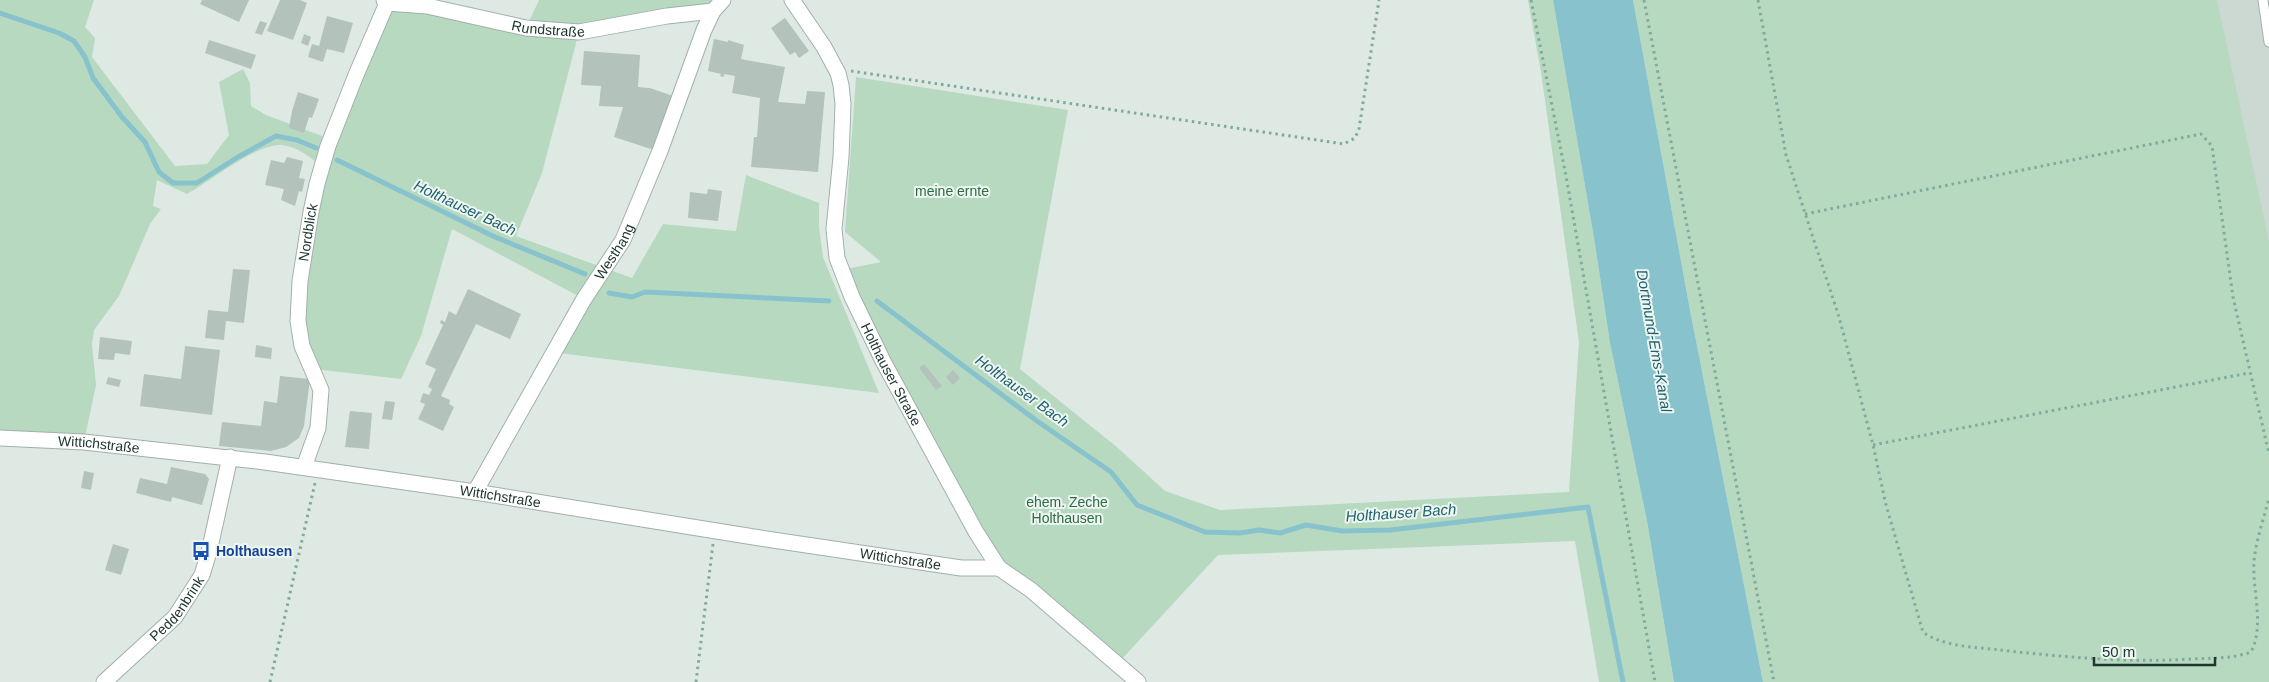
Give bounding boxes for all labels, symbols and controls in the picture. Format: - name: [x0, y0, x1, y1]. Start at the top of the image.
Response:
- street label: Rundstraße: [510, 17, 586, 40]
- water label: Holthauser Bach: [411, 176, 519, 239]
- park label: meine ernte: [915, 183, 989, 199]
- street label: Nordblick: [295, 201, 321, 263]
- street label: Westhang: [591, 221, 637, 283]
- water label: Dortmund-Ems-Kanal: [1634, 268, 1675, 414]
- street label: Holthauser Straße: [858, 320, 925, 429]
- water label: Holthauser Bach: [972, 351, 1072, 430]
- street label: Wittichstraße: [58, 433, 141, 456]
- street label: Wittichstraße: [459, 482, 542, 511]
- park label: ehem. Zeche Holthausen: [1026, 494, 1108, 526]
- water label: Holthauser Bach: [1345, 500, 1457, 525]
- bus stop icon: Holthausen: [190, 540, 212, 562]
- place label: Holthausen: [216, 543, 292, 559]
- street label: Wittichstraße: [859, 545, 942, 573]
- street label: Peddenbrink: [146, 572, 208, 644]
- scale bar: [2094, 634, 2215, 666]
- text: 50 m: [2102, 643, 2135, 660]

